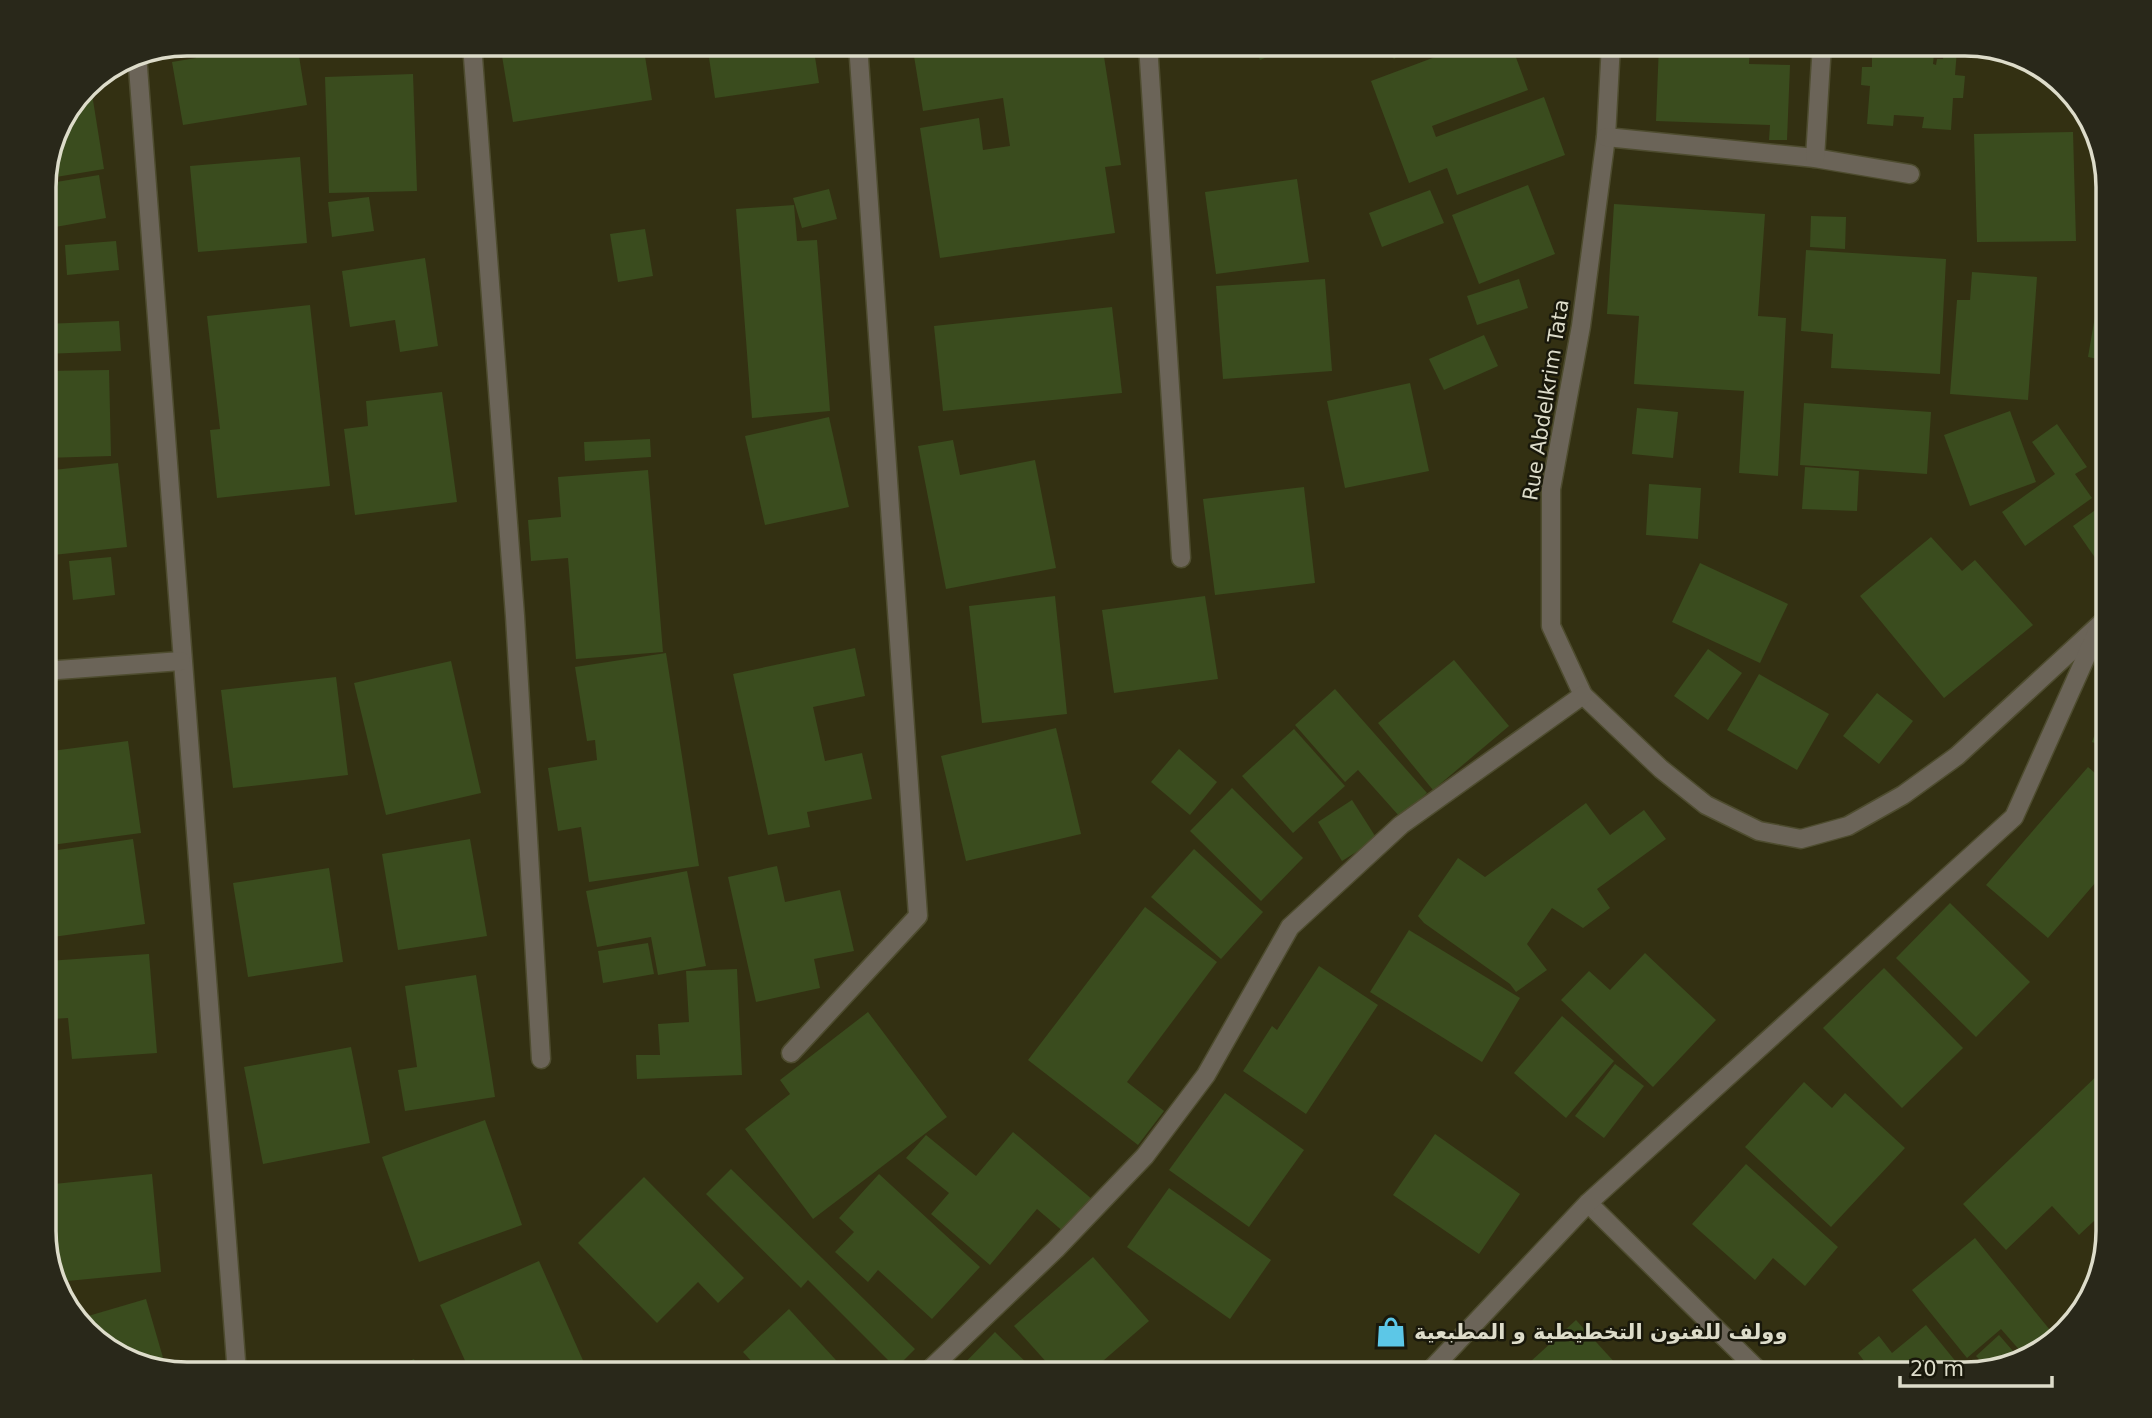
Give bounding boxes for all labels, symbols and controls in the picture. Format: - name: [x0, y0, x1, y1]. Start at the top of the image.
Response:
- street label: Rue Abdelkrim Tata: [1518, 298, 1574, 502]
- shop icon: وولف للفنون التخطيطية و المطبعية: [1374, 1315, 1408, 1349]
- place label: وولف للفنون التخطيطية و المطبعية: [1414, 1320, 1787, 1344]
- scale bar: [1900, 1344, 2052, 1388]
- text: 20 m: [1910, 1357, 1964, 1381]

